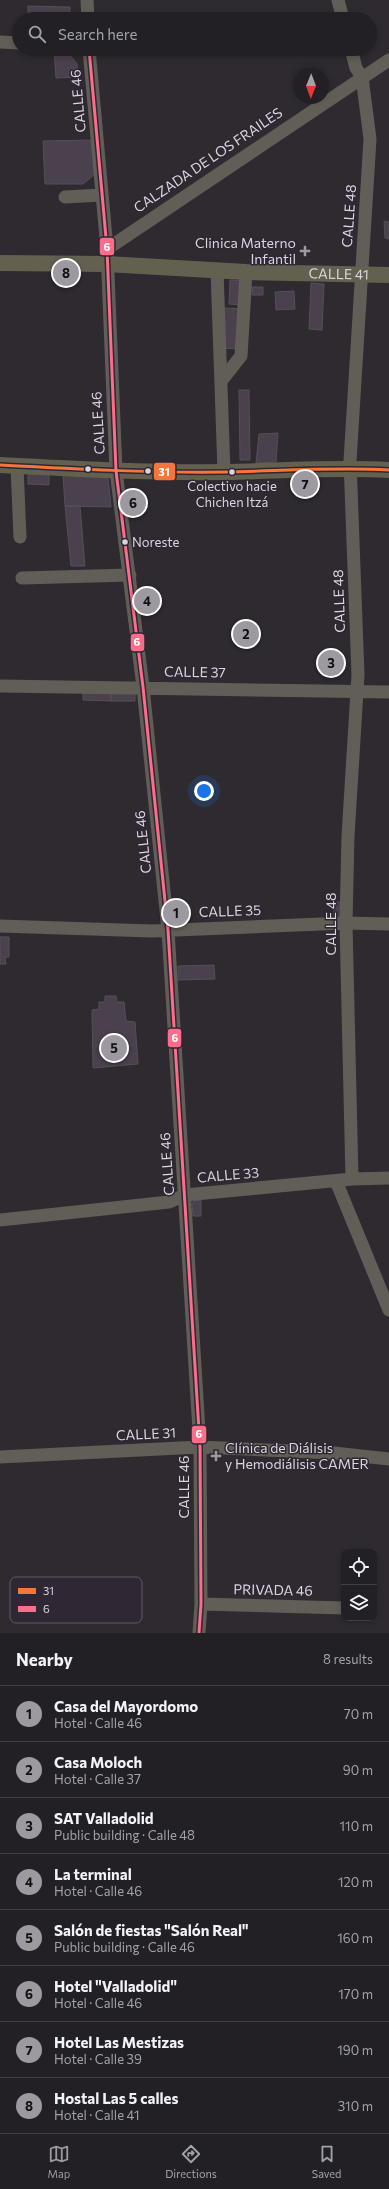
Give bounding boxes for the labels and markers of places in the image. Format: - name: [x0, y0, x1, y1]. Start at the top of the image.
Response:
- place label: Clinica Materno Infantil: [195, 234, 296, 267]
- marker: Clinica Materno Infantil: [299, 245, 311, 257]
- pin: 8: [53, 258, 79, 288]
- unlabelled marker: [83, 464, 93, 474]
- unlabelled marker: [143, 466, 153, 476]
- marker: Colectivo hacie Chichen Itzá: [227, 467, 237, 477]
- pin: 7: [292, 469, 318, 499]
- place label: Colectivo hacie Chichen Itzá: [187, 478, 277, 510]
- pin: 6: [120, 488, 146, 518]
- place label: Noreste: [132, 534, 180, 550]
- marker: Noreste: [120, 537, 130, 547]
- pin: 4: [134, 586, 160, 616]
- pin: 2: [233, 619, 259, 649]
- pin: 3: [318, 648, 344, 678]
- pin: 1: [163, 898, 189, 928]
- pin: 5: [101, 1033, 127, 1063]
- place label: Clínica de Diálisis y Hemodiálisis CAMER: [225, 1439, 369, 1472]
- marker: Clínica de Diálisis y Hemodiálisis CAMER: [210, 1450, 222, 1462]

